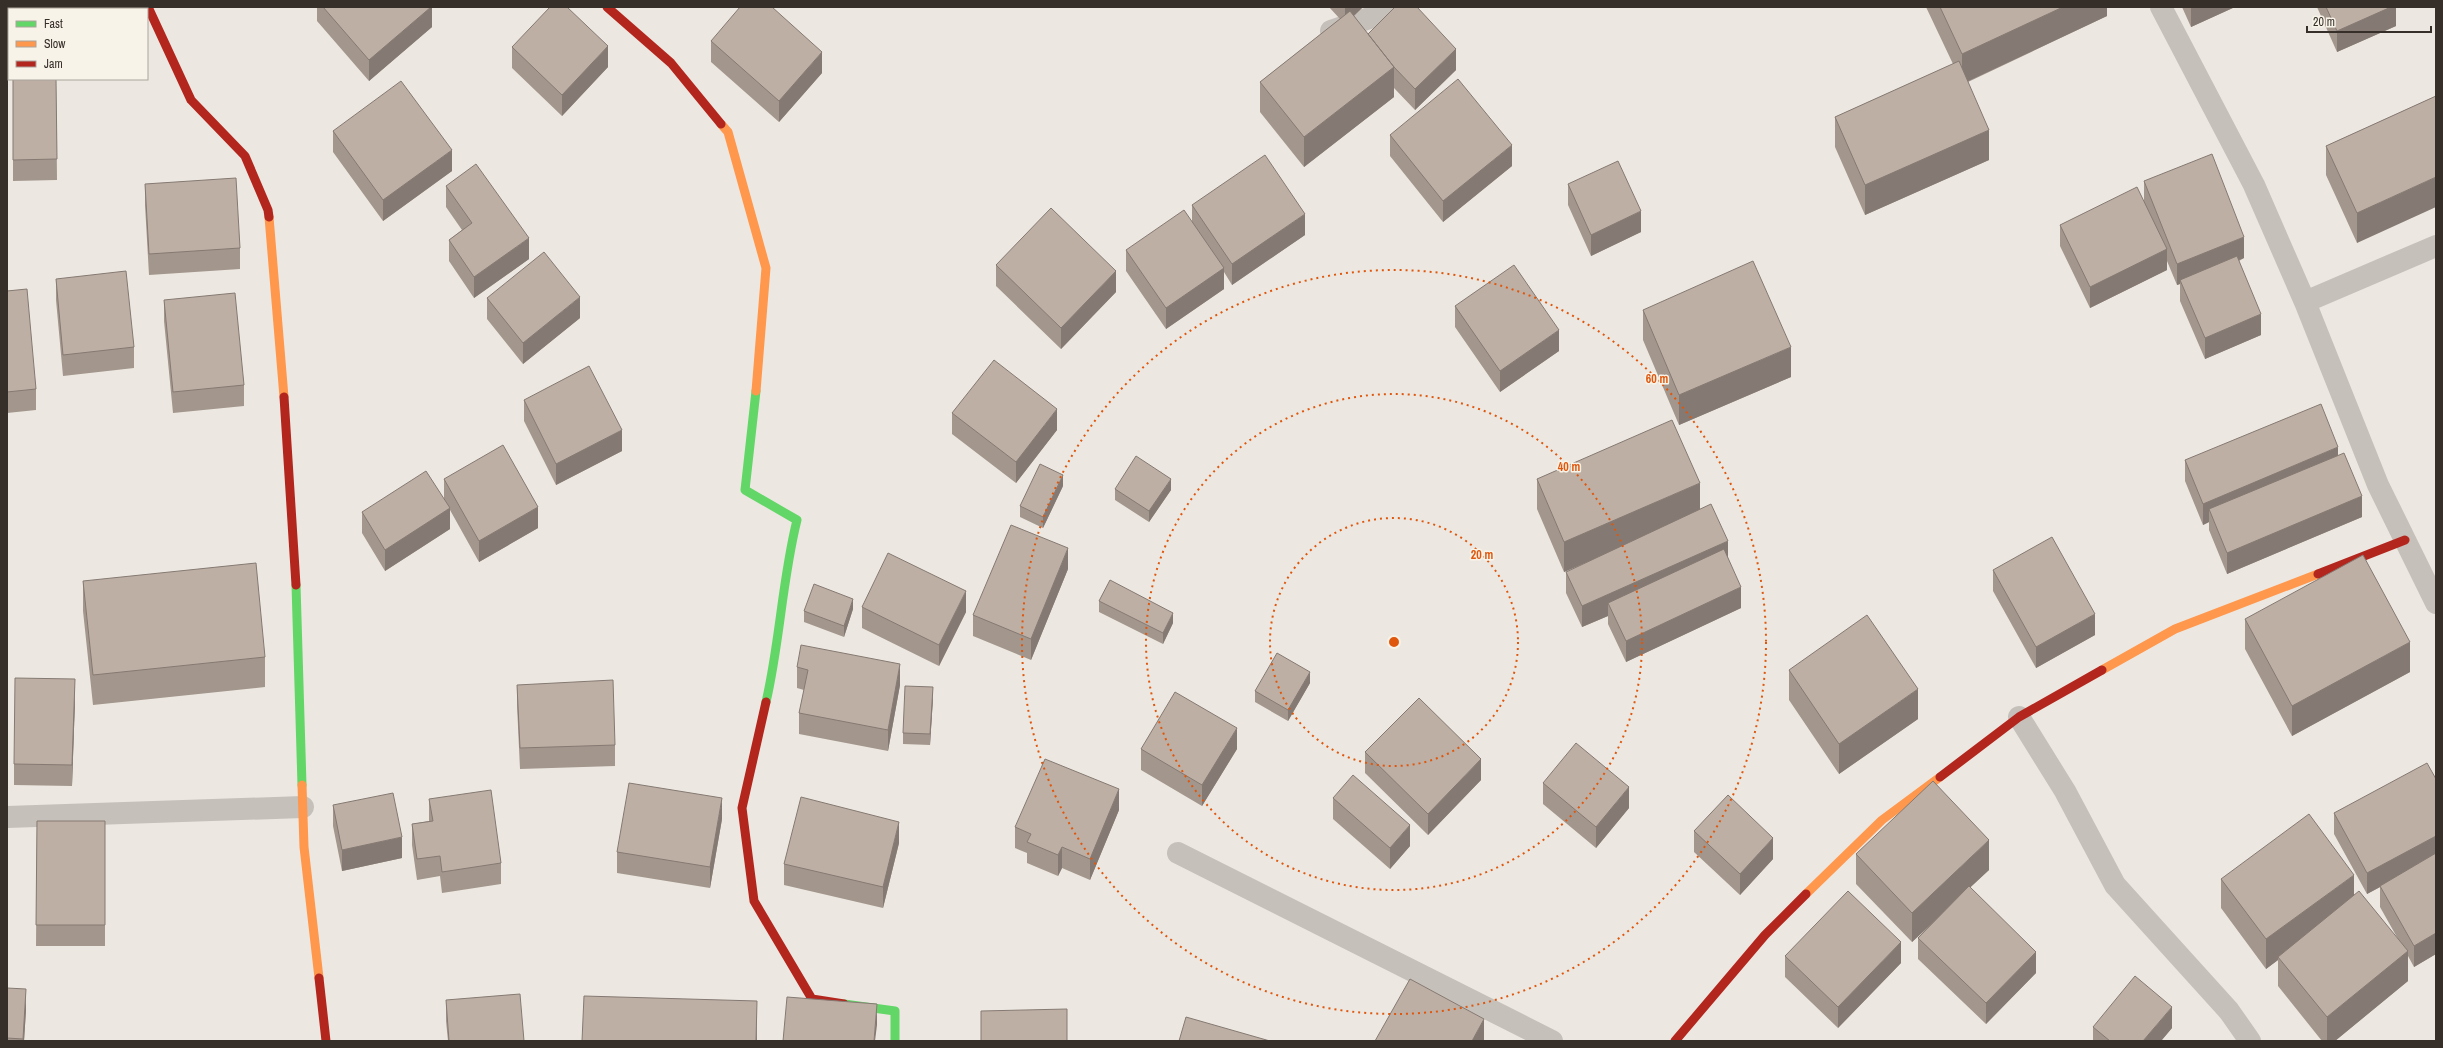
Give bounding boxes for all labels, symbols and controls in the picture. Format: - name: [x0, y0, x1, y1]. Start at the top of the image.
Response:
- legend: [8, 8, 148, 80]
- scale bar: [2307, 8, 2431, 34]
- text: 20 m: [2313, 14, 2335, 30]
- text: Fast: [44, 16, 63, 32]
- text: Slow: [44, 36, 66, 52]
- text: Jam: [44, 56, 63, 72]
- text: 60 m: [1646, 371, 1668, 387]
- text: 40 m: [1558, 459, 1580, 475]
- text: 20 m: [1471, 547, 1493, 563]
- centre of rings: [1387, 635, 1401, 649]

